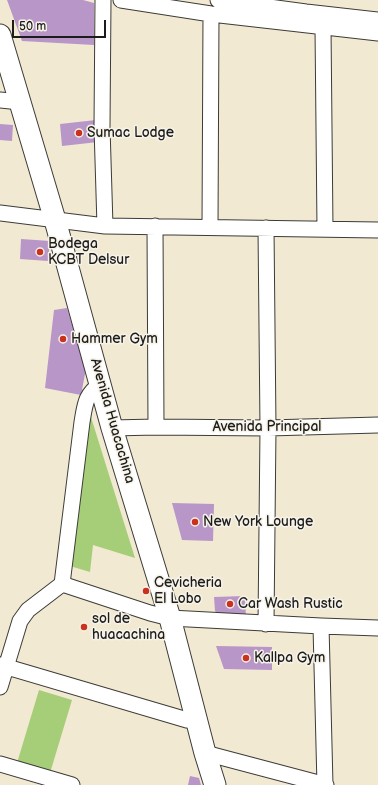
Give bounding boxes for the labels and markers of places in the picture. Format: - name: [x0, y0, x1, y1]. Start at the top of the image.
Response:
- place label: Sumac Lodge: [87, 125, 174, 141]
- marker: Sumac Lodge: [74, 128, 84, 138]
- place label: Bodega KCBT Delsur: [48, 236, 129, 268]
- marker: Bodega KCBT Delsur: [35, 247, 45, 257]
- place label: Hammer Gym: [71, 331, 158, 347]
- marker: Hammer Gym: [58, 334, 68, 344]
- place label: New York Lounge: [203, 514, 313, 530]
- marker: New York Lounge: [190, 517, 200, 527]
- place label: Cevicheria El Lobo: [154, 575, 222, 608]
- marker: Cevicheria El Lobo: [141, 586, 151, 596]
- place label: Car Wash Rustic: [238, 596, 343, 612]
- marker: Car Wash Rustic: [225, 599, 235, 609]
- place label: sol de huacachina: [92, 611, 165, 644]
- marker: sol de huacachina: [79, 622, 89, 632]
- place label: Kallpa Gym: [254, 650, 325, 666]
- marker: Kallpa Gym: [241, 653, 251, 663]

